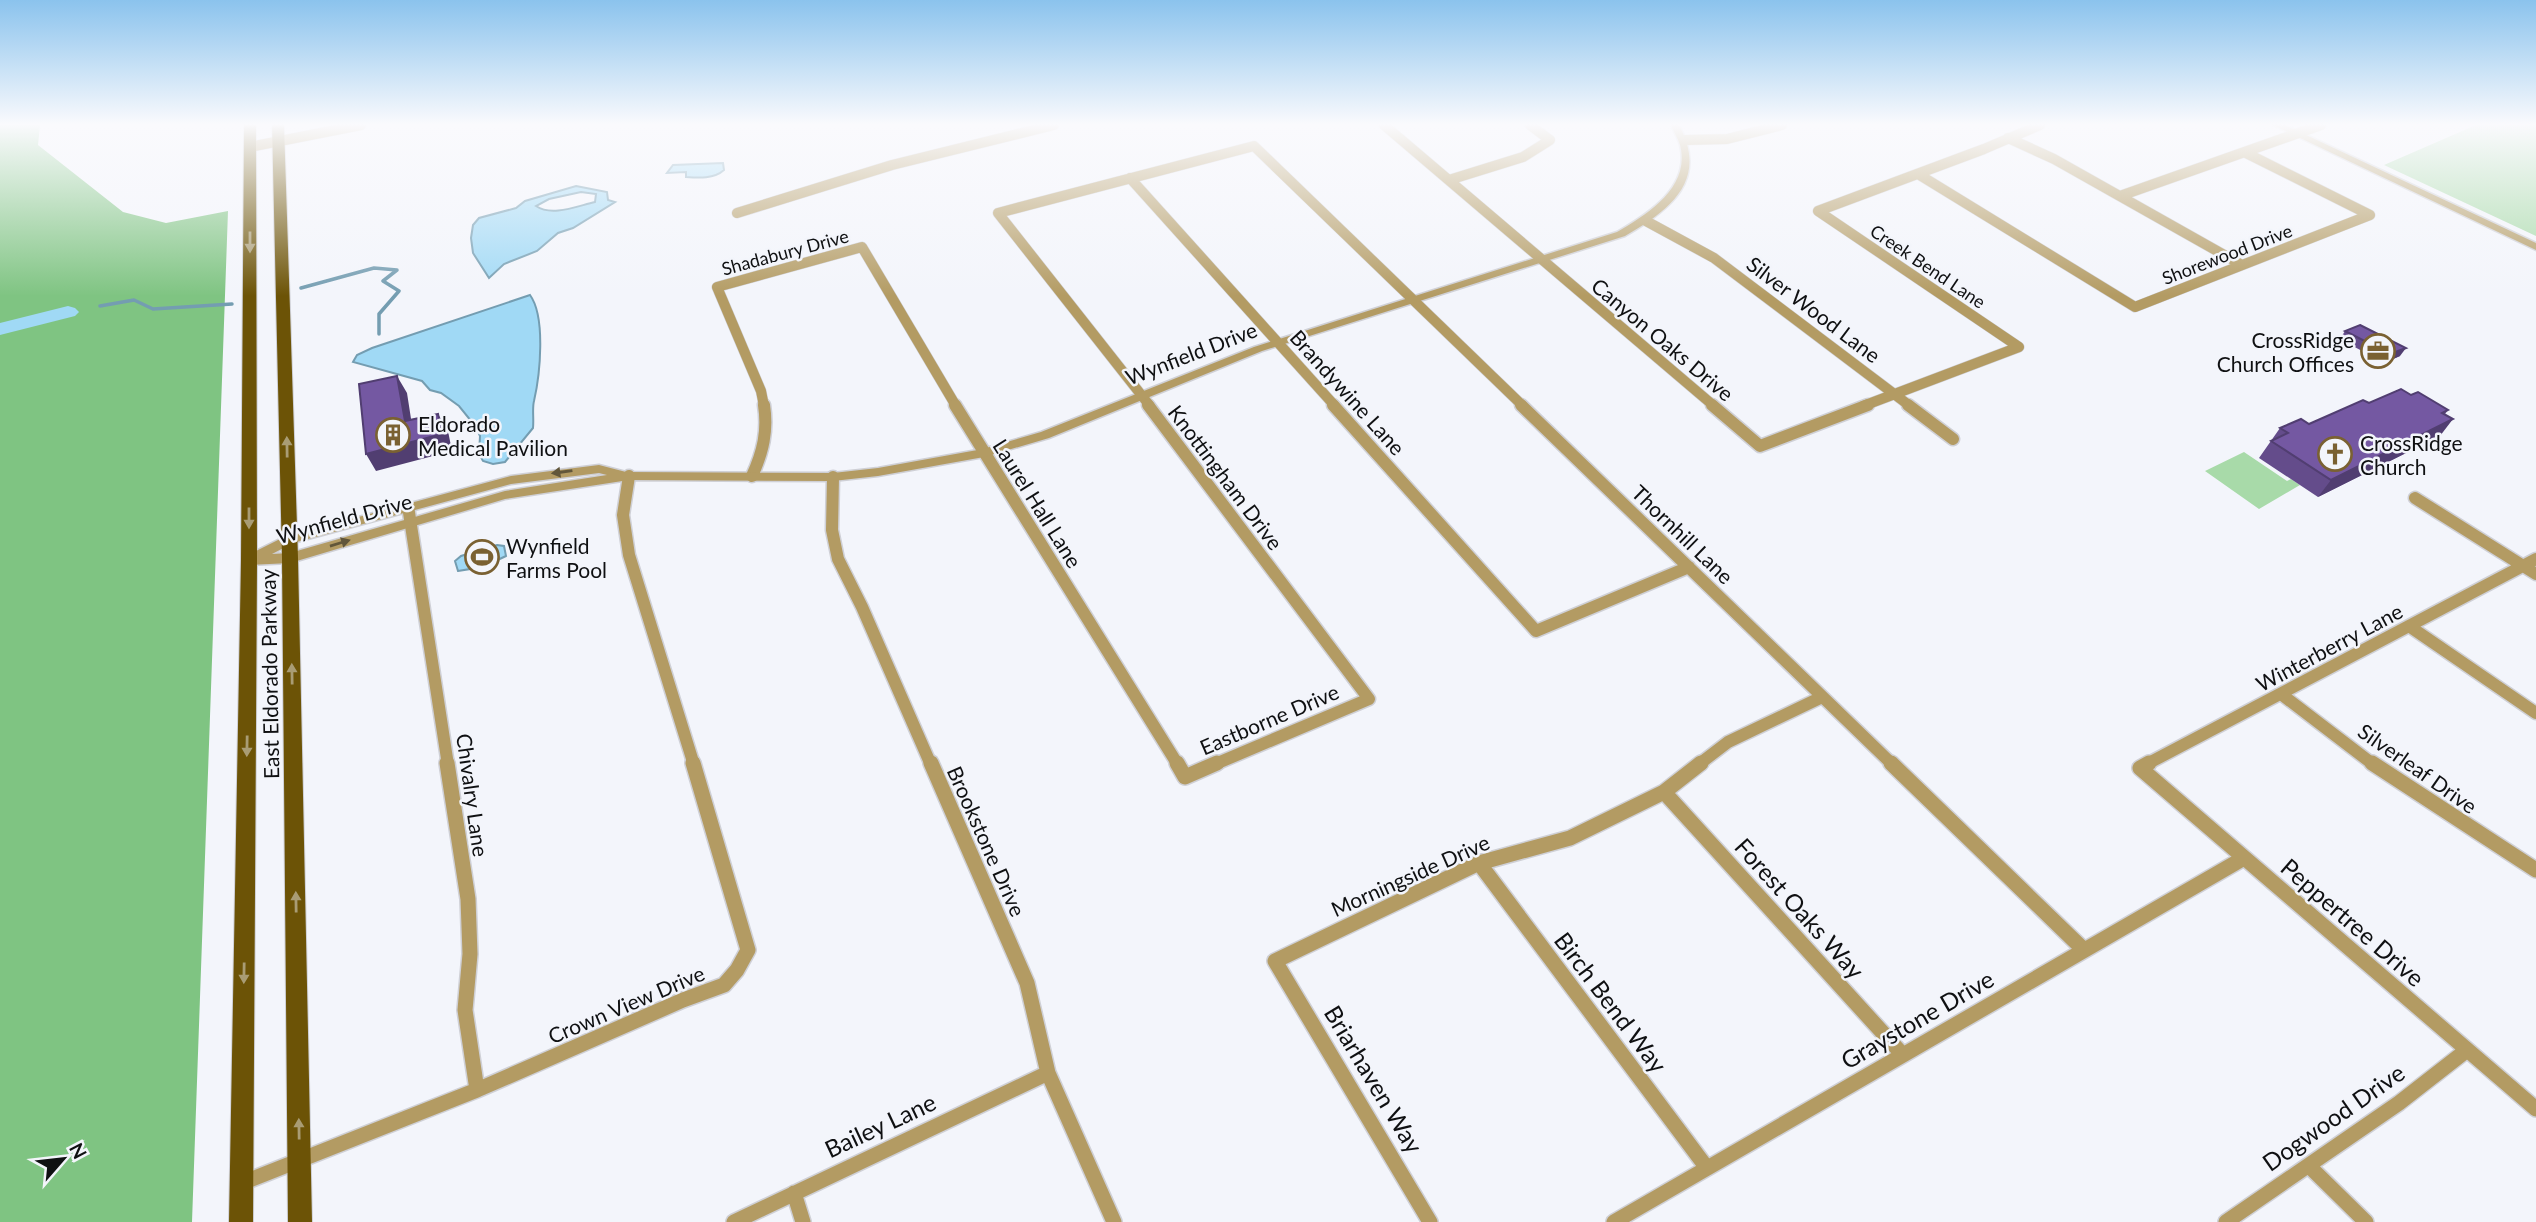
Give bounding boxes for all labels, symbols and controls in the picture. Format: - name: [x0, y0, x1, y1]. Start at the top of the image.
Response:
- street label: Creek Bend Lane: [1866, 219, 1990, 313]
- street label: Shorewood Drive: [2159, 219, 2295, 289]
- street label: Shadabury Drive: [719, 224, 851, 280]
- one-way arrow: [244, 231, 256, 253]
- street label: Silver Wood Lane: [1742, 251, 1886, 367]
- street label: Canyon Oaks Drive: [1587, 272, 1739, 406]
- street label: Wynfield Drive: [1122, 316, 1260, 390]
- street label: Brandywine Lane: [1285, 324, 1411, 460]
- place label: CrossRidge Church Offices: [2217, 327, 2354, 376]
- office icon: CrossRidge Church Offices: [2359, 332, 2397, 370]
- street label: Knottingham Drive: [1164, 400, 1288, 554]
- place label: Eldorado Medical Pavilion: [418, 411, 568, 460]
- building icon: Eldorado Medical Pavilion: [374, 416, 412, 454]
- place label: CrossRidge Church: [2360, 430, 2463, 479]
- street label: Laurel Hall Lane: [988, 434, 1088, 572]
- church icon: CrossRidge Church: [2316, 435, 2354, 473]
- one-way arrow: [282, 436, 293, 458]
- one-way arrow: [551, 467, 573, 478]
- street label: Thornhill Lane: [1627, 479, 1739, 589]
- street label: Wynfield Drive: [274, 488, 414, 548]
- one-way arrow: [243, 508, 255, 530]
- place label: Wynfield Farms Pool: [506, 533, 607, 582]
- one-way arrow: [330, 538, 351, 548]
- sports icon: Wynfield Farms Pool: [463, 538, 501, 576]
- street label: East Eldorado Parkway: [255, 568, 283, 779]
- street label: Winterberry Lane: [2251, 598, 2407, 696]
- one-way arrow: [286, 663, 298, 685]
- street label: Eastborne Drive: [1196, 678, 1342, 760]
- street label: Silverleaf Drive: [2354, 718, 2482, 818]
- street label: Chivalry Lane: [452, 732, 494, 858]
- one-way arrow: [241, 735, 253, 757]
- street label: Brookstone Drive: [943, 762, 1031, 920]
- street label: Morningside Drive: [1327, 829, 1493, 921]
- street label: Forest Oaks Way: [1729, 832, 1871, 985]
- street label: Peppertree Drive: [2275, 852, 2431, 992]
- one-way arrow: [290, 891, 301, 913]
- street label: Birch Bend Way: [1549, 926, 1674, 1078]
- street label: Crown View Drive: [544, 960, 708, 1048]
- one-way arrow: [238, 963, 250, 985]
- street label: Graystone Drive: [1835, 964, 1999, 1074]
- street label: Briarhaven Way: [1319, 1000, 1430, 1159]
- street label: Dogwood Drive: [2256, 1057, 2410, 1177]
- street label: Bailey Lane: [820, 1087, 940, 1163]
- one-way arrow: [294, 1118, 305, 1140]
- north arrow: [28, 1124, 98, 1194]
- text: N: [65, 1139, 92, 1163]

